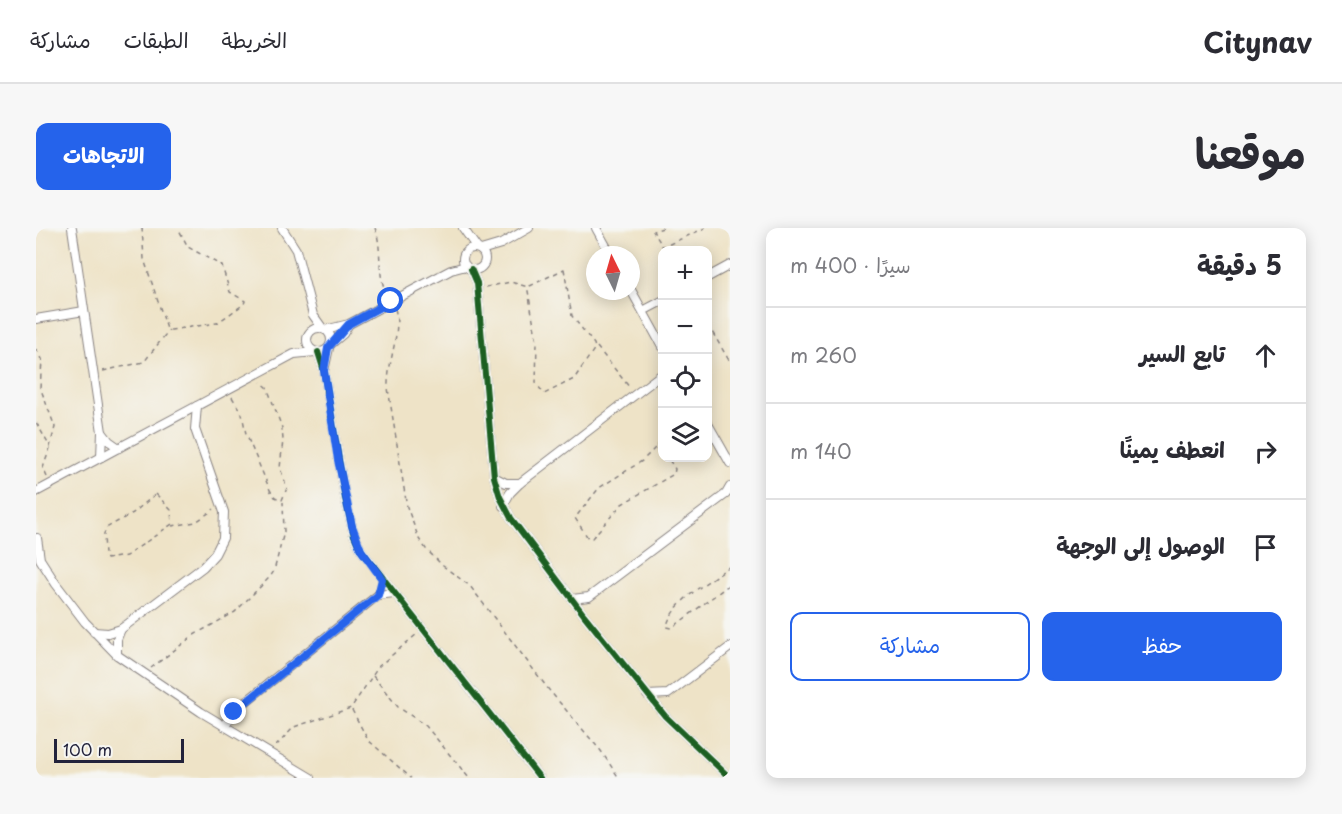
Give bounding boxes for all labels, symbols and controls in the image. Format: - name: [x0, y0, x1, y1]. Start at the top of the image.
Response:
- text: Citynav: [1203, 20, 1312, 63]
- text: مشاركة: [30, 23, 91, 55]
- text: الطبقات: [124, 23, 189, 55]
- text: الخريطة: [222, 23, 287, 55]
- text: موقعنا: [1195, 120, 1306, 183]
- button: الاتجاهات: [36, 123, 171, 190]
- text: 5 دقيقة: [1197, 245, 1282, 284]
- north arrow: [586, 246, 640, 300]
- map controls: [658, 246, 712, 462]
- button: +: [658, 246, 712, 300]
- text: سيرًا · 400 m: [790, 250, 911, 280]
- route start: [377, 287, 403, 313]
- button: −: [658, 300, 712, 354]
- text: تابع السير: [1140, 336, 1225, 369]
- icon: ahead: [1249, 339, 1282, 372]
- text: 260 m: [790, 340, 857, 370]
- button: locate: [658, 354, 712, 408]
- button: layers: [658, 408, 712, 462]
- text: انعطف يمينًا: [1120, 432, 1225, 465]
- icon: right: [1249, 435, 1282, 468]
- text: 140 m: [790, 436, 852, 466]
- text: الوصول إلى الوجهة: [1056, 528, 1225, 561]
- icon: arrive: [1249, 531, 1282, 564]
- button: مشاركة: [790, 612, 1030, 681]
- button: حفظ: [1042, 612, 1282, 681]
- route end: [220, 698, 246, 724]
- scale bar: [54, 736, 184, 764]
- text: 100 m: [63, 737, 112, 761]

